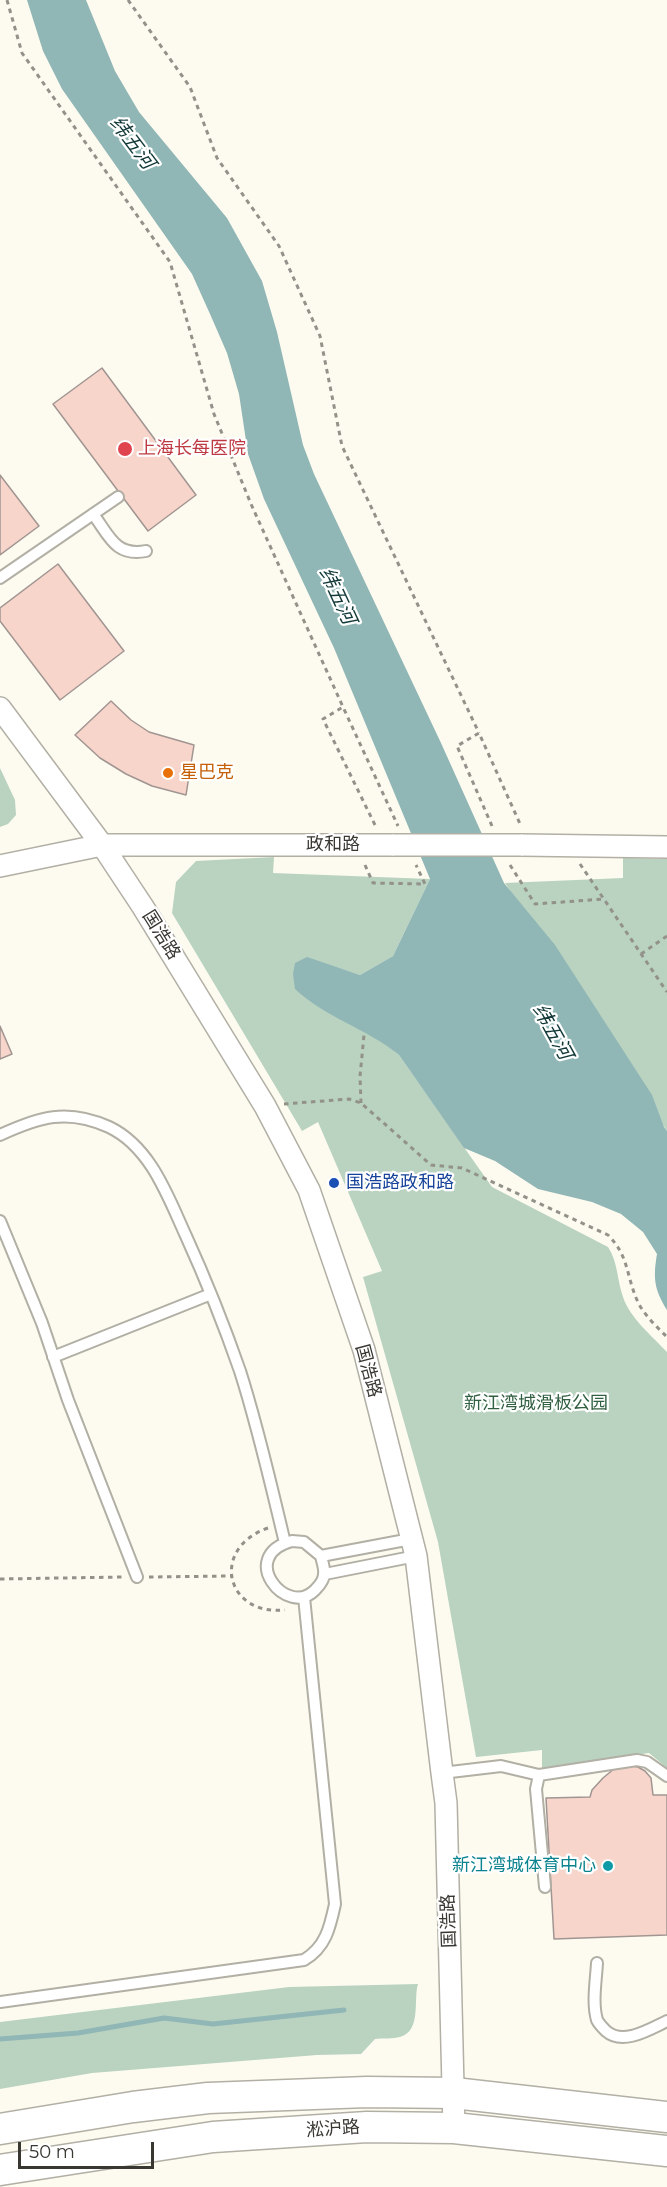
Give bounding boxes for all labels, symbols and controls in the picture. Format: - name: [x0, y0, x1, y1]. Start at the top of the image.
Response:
- water label: 纬五河: [104, 112, 160, 174]
- place label: 上海长每医院: [138, 438, 246, 460]
- marker: 上海长每医院: [116, 440, 134, 458]
- water label: 纬五河: [313, 564, 361, 628]
- place label: 星巴克: [180, 762, 234, 784]
- marker: 星巴克: [161, 766, 175, 780]
- street label: 政和路: [306, 834, 360, 856]
- street label: 国浩路: [138, 906, 184, 964]
- water label: 纬五河: [527, 1000, 577, 1064]
- place label: 国浩路政和路: [346, 1172, 454, 1194]
- marker: 国浩路政和路: [327, 1176, 341, 1190]
- street label: 国浩路: [351, 1342, 385, 1400]
- park label: 新江湾城滑板公园: [464, 1393, 608, 1415]
- place label: 新江湾城体育中心: [452, 1855, 596, 1877]
- marker: 新江湾城体育中心: [601, 1859, 615, 1873]
- street label: 国浩路: [437, 1894, 461, 1948]
- street label: 淞沪路: [305, 2116, 361, 2142]
- scale bar: [21, 2130, 158, 2168]
- text: 50 m: [29, 2141, 75, 2163]

